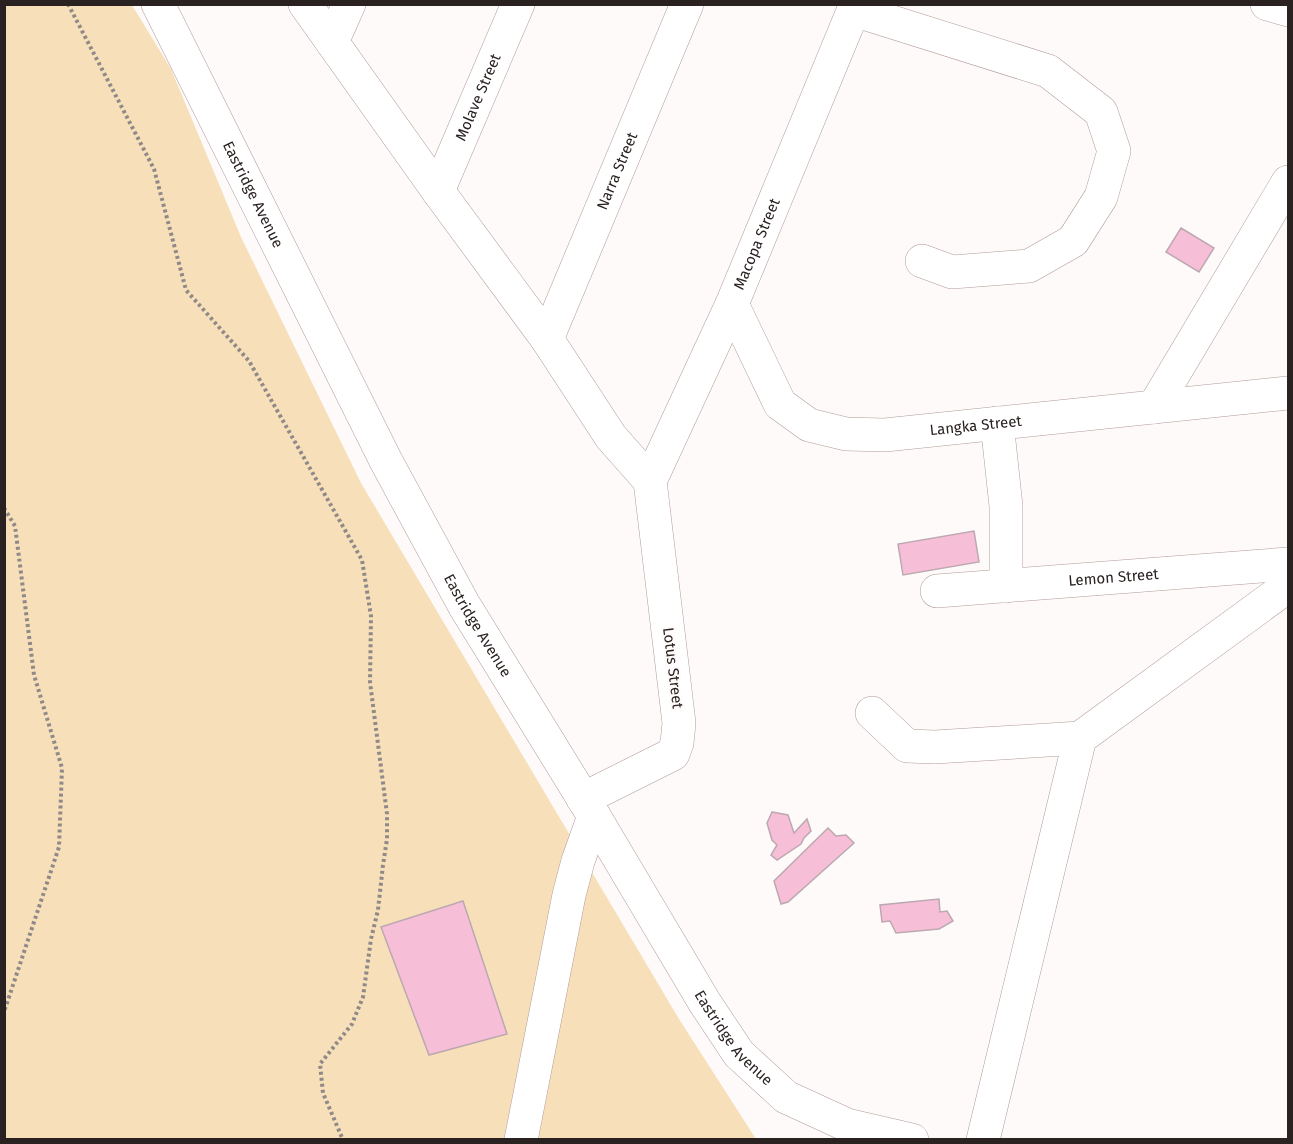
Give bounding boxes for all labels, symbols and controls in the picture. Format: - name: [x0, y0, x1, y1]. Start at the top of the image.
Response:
- street label: Molave Street: [452, 50, 505, 143]
- street label: Narra Street: [593, 129, 642, 213]
- street label: Eastridge Avenue: [219, 138, 287, 251]
- street label: Macopa Street: [730, 195, 784, 292]
- street label: Langka Street: [929, 412, 1023, 439]
- street label: Lemon Street: [1068, 565, 1160, 590]
- street label: Eastridge Avenue: [440, 571, 515, 680]
- street label: Lotus Street: [659, 626, 687, 710]
- street label: Eastridge Avenue: [691, 987, 776, 1089]

